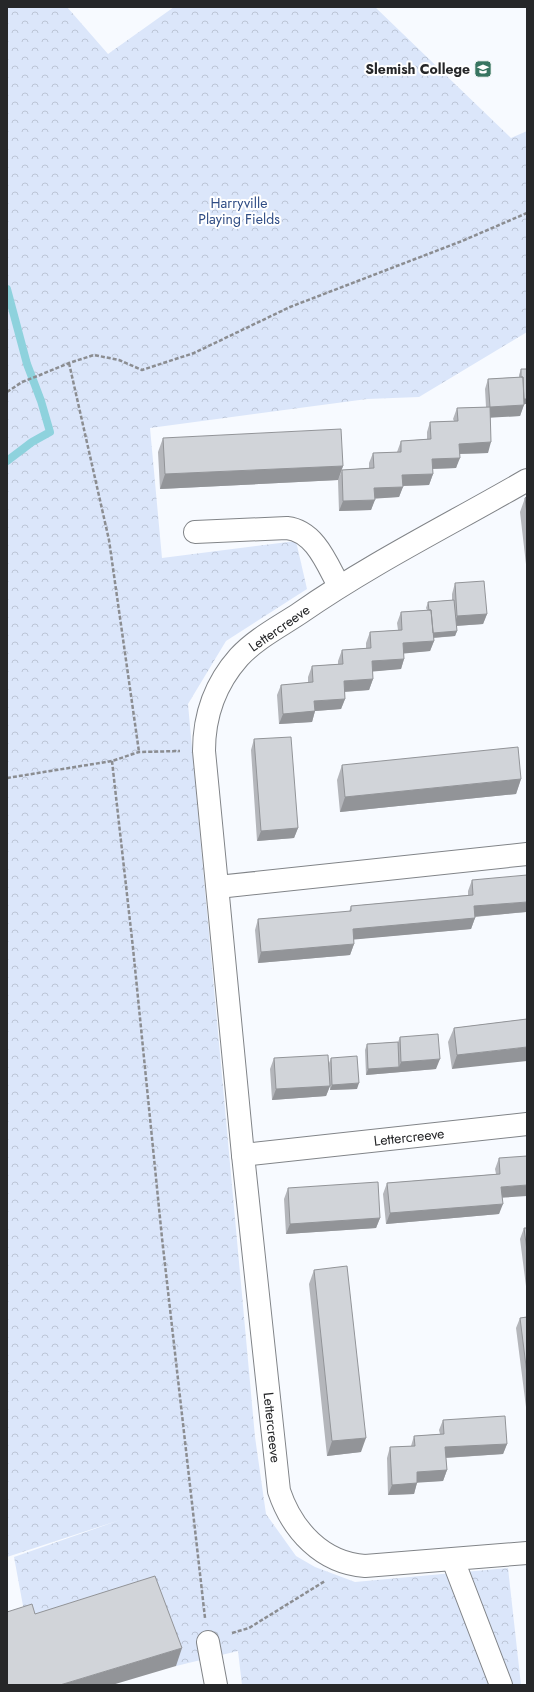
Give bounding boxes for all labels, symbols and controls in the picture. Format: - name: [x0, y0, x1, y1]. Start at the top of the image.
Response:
- place label: Slemish College: [365, 59, 470, 79]
- school or university icon: Slemish College: [473, 59, 493, 79]
- park label: Harryville Playing Fields: [198, 193, 280, 229]
- street label: Lettercreeve: [244, 600, 314, 656]
- street label: Lettercreeve: [373, 1123, 445, 1151]
- street label: Lettercreeve: [258, 1391, 286, 1464]

